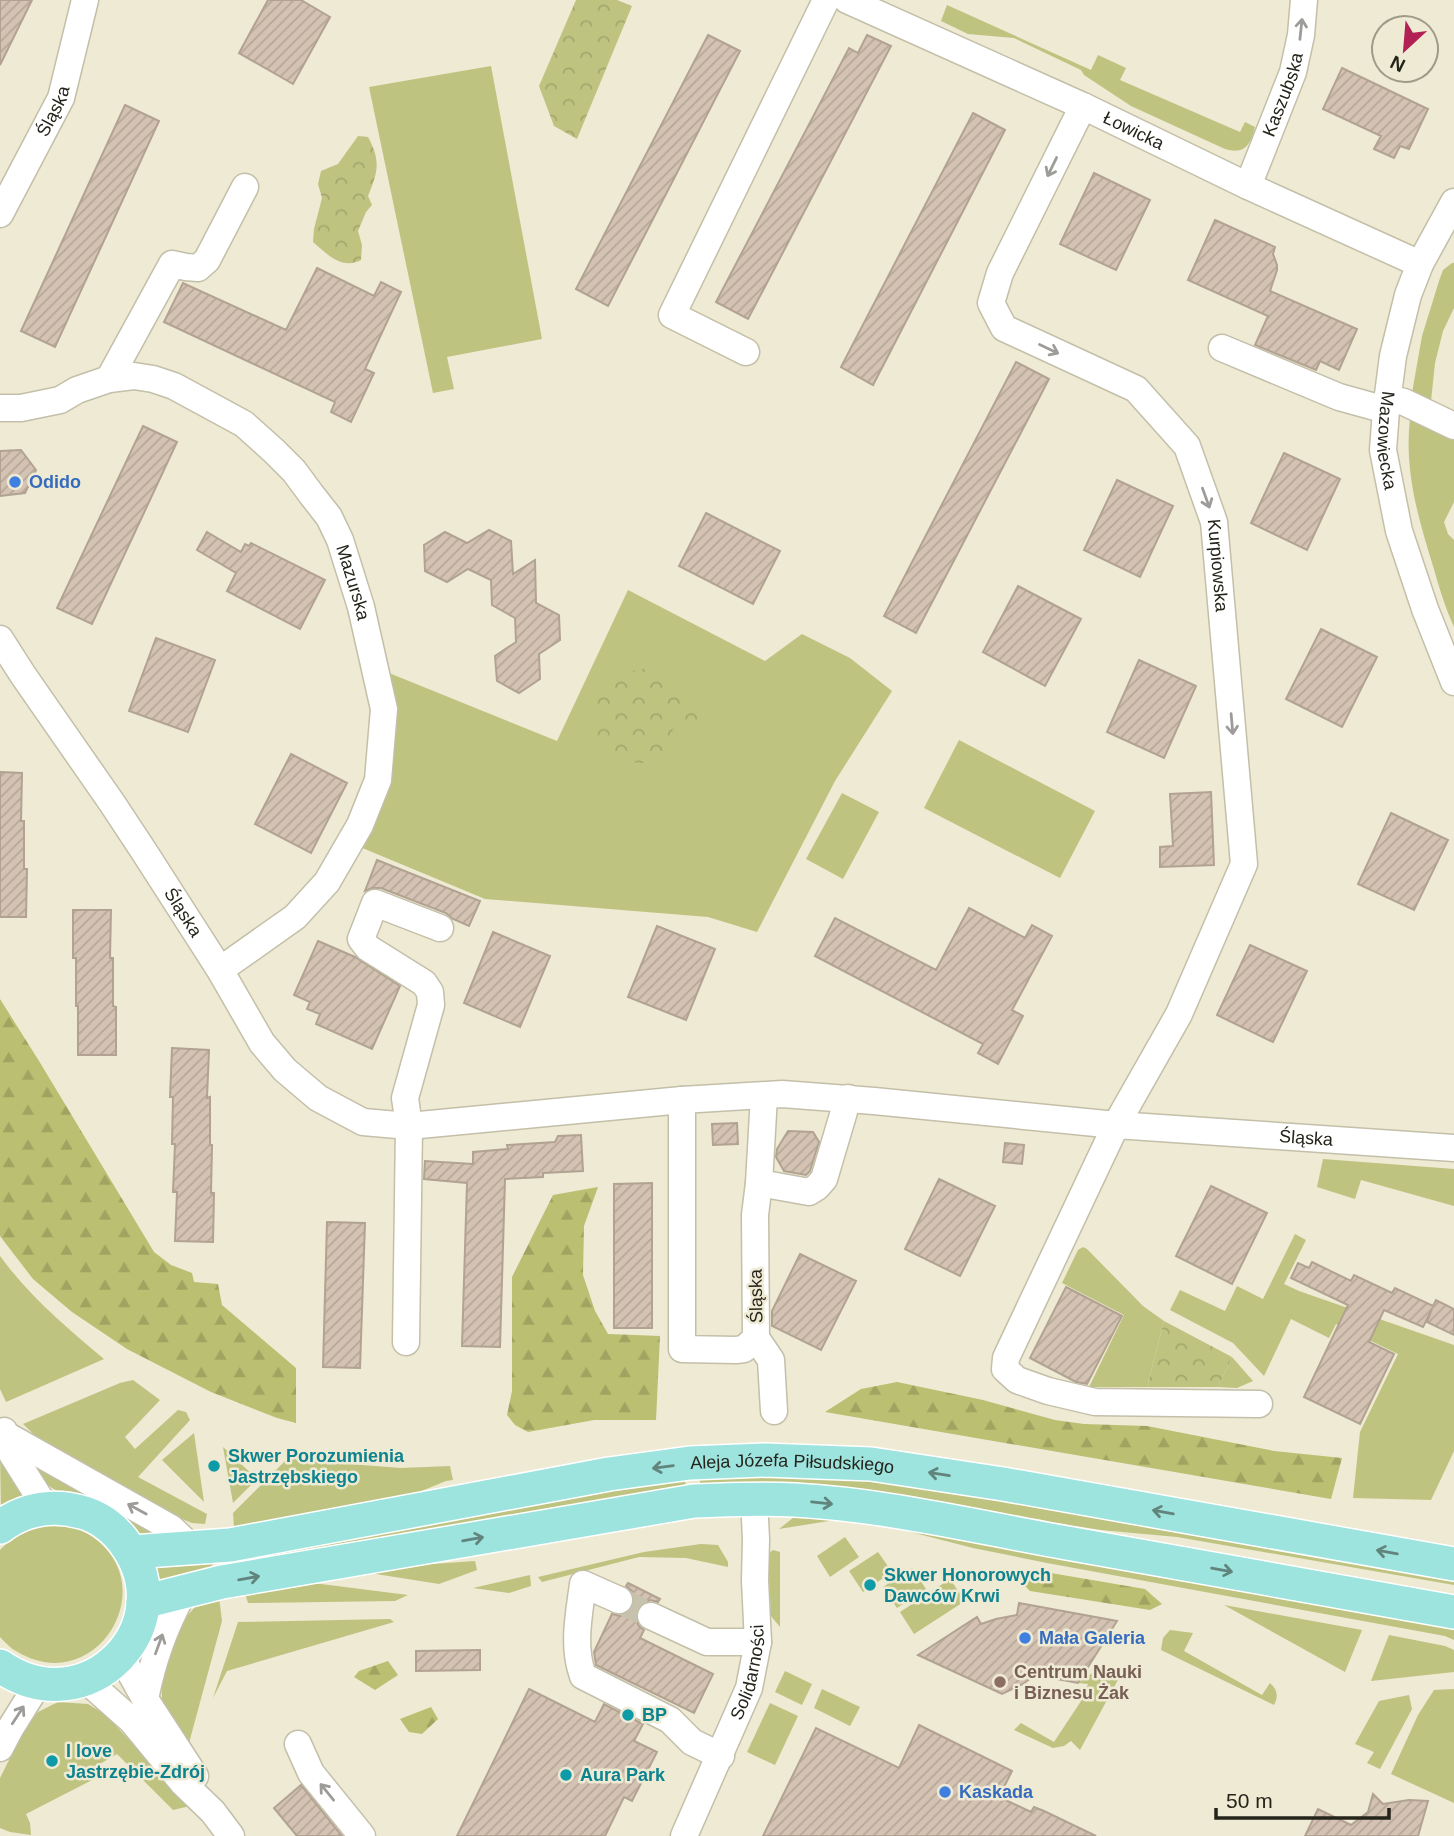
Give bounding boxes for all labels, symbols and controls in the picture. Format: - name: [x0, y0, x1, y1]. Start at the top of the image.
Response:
- north arrow: [1370, 14, 1440, 84]
- one-way arrow: [1295, 18, 1308, 41]
- street label: Kaszubska: [1259, 50, 1307, 139]
- text: N: [1387, 51, 1409, 76]
- street label: Śląska: [32, 83, 74, 140]
- street label: Łowicka: [1100, 107, 1168, 154]
- one-way arrow: [1045, 156, 1059, 177]
- one-way arrow: [1038, 343, 1060, 356]
- street label: Mazowiecka: [1373, 390, 1401, 492]
- place label: Odido: [29, 472, 81, 492]
- marker: Odido: [7, 474, 23, 490]
- one-way arrow: [1201, 487, 1213, 509]
- street label: Kurpiowska: [1204, 518, 1232, 614]
- street label: Mazurska: [332, 542, 374, 623]
- one-way arrow: [1226, 712, 1239, 734]
- street label: Śląska: [160, 884, 207, 941]
- street label: Śląska: [1278, 1125, 1335, 1150]
- street label: Śląska: [745, 1268, 766, 1323]
- place label: Skwer Porozumienia Jastrzębskiego: [228, 1446, 405, 1487]
- street label: Aleja Józefa Piłsudskiego: [690, 1450, 896, 1477]
- marker: Skwer Porozumienia Jastrzębskiego: [206, 1458, 222, 1474]
- one-way arrow: [652, 1460, 675, 1473]
- one-way arrow: [928, 1467, 950, 1480]
- one-way arrow: [810, 1496, 833, 1509]
- one-way arrow: [127, 1502, 147, 1516]
- one-way arrow: [1152, 1505, 1175, 1518]
- one-way arrow: [462, 1532, 484, 1545]
- one-way arrow: [1376, 1545, 1399, 1558]
- one-way arrow: [1210, 1564, 1233, 1578]
- place label: Skwer Honorowych Dawców Krwi: [884, 1565, 1051, 1606]
- one-way arrow: [237, 1571, 260, 1584]
- marker: Skwer Honorowych Dawców Krwi: [862, 1577, 878, 1593]
- street label: Solidarności: [726, 1624, 768, 1723]
- place label: Mała Galeria: [1039, 1628, 1146, 1648]
- marker: Mała Galeria: [1017, 1630, 1033, 1646]
- one-way arrow: [154, 1634, 166, 1656]
- place label: Centrum Nauki i Biznesu Żak: [1014, 1662, 1142, 1703]
- marker: Centrum Nauki i Biznesu Żak: [992, 1674, 1008, 1690]
- place label: BP: [642, 1705, 667, 1725]
- one-way arrow: [12, 1706, 26, 1726]
- marker: BP: [620, 1707, 636, 1723]
- place label: I love Jastrzębie-Zdrój: [66, 1741, 205, 1782]
- marker: I love Jastrzębie-Zdrój: [44, 1753, 60, 1769]
- place label: Aura Park: [580, 1765, 666, 1785]
- marker: Aura Park: [558, 1767, 574, 1783]
- scale bar: [1216, 1776, 1389, 1820]
- place label: Kaskada: [959, 1782, 1034, 1802]
- one-way arrow: [320, 1783, 335, 1802]
- marker: Kaskada: [937, 1784, 953, 1800]
- text: 50 m: [1226, 1789, 1273, 1812]

